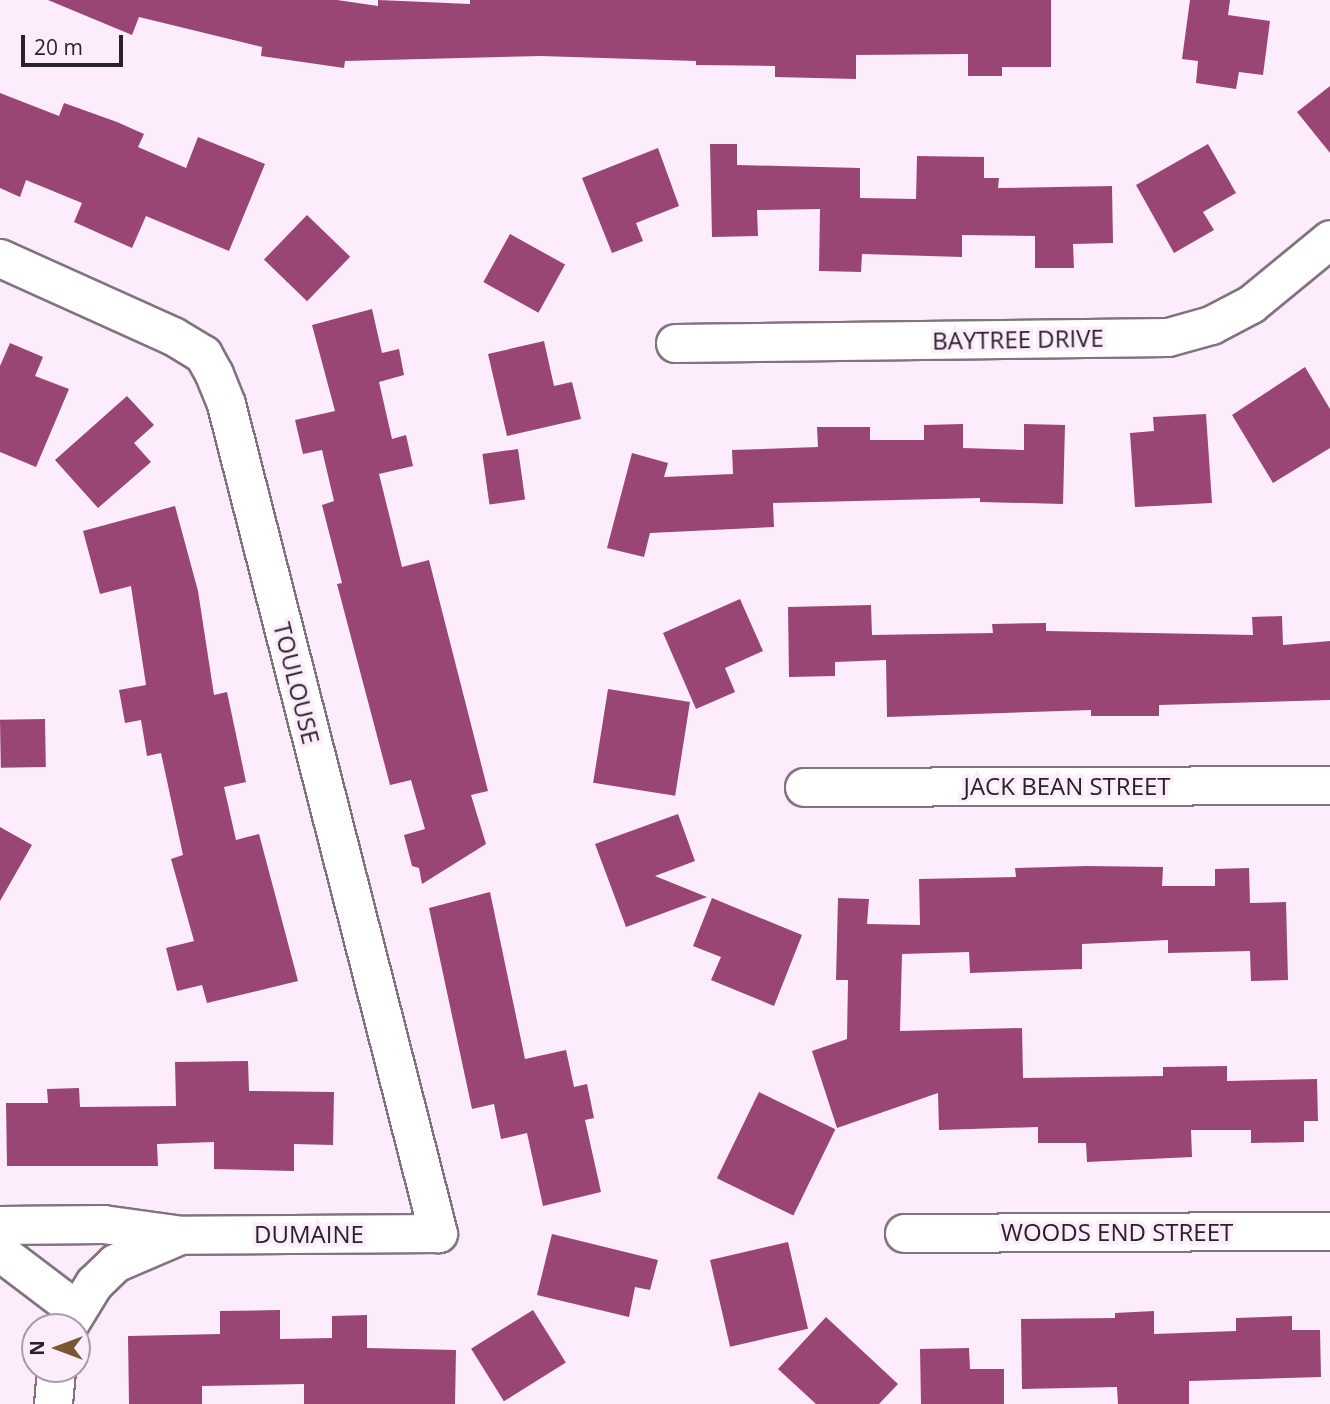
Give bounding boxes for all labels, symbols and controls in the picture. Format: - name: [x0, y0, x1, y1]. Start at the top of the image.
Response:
- scale bar: [24, 21, 126, 65]
- text: 20 m: [34, 33, 83, 61]
- street label: BAYTREE DRIVE: [932, 323, 1104, 355]
- street label: TOULOUSE: [268, 619, 326, 747]
- street label: JACK BEAN STREET: [963, 772, 1171, 800]
- street label: WOODS END STREET: [1001, 1218, 1233, 1246]
- street label: DUMAINE: [254, 1220, 364, 1248]
- north arrow: [21, 1313, 91, 1383]
- text: N: [24, 1340, 50, 1356]

